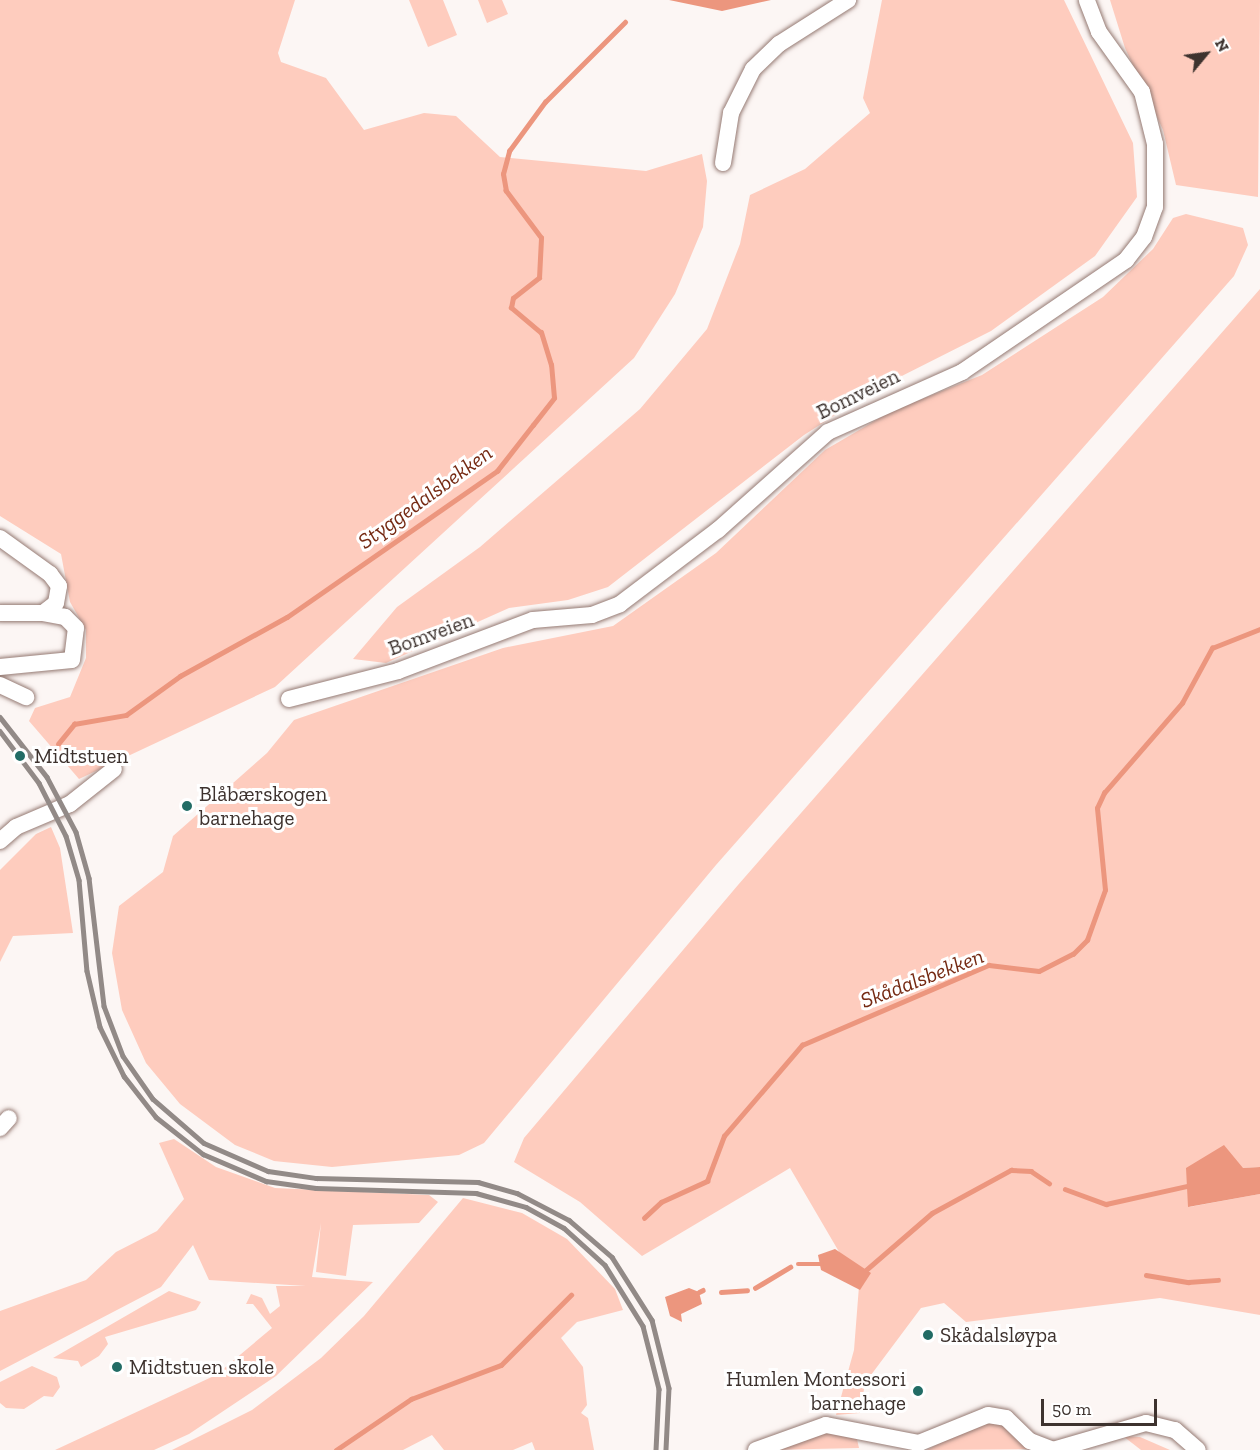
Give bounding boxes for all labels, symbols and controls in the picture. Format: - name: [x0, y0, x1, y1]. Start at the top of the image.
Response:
- north arrow: [1176, 24, 1236, 84]
- text: N: [1211, 35, 1233, 55]
- street label: Bomveien: [812, 363, 904, 425]
- water label: Styggedalsbekken: [353, 439, 497, 555]
- street label: Bomveien: [385, 607, 477, 661]
- place label: Midtstuen: [34, 743, 128, 769]
- marker: Midtstuen: [11, 747, 29, 765]
- place label: Blåbærskogen barnehage: [199, 781, 327, 831]
- marker: Blåbærskogen barnehage: [180, 799, 194, 813]
- water label: Skådalsbekken: [857, 942, 987, 1014]
- place label: Skådalsløypa: [940, 1322, 1057, 1348]
- marker: Skådalsløypa: [921, 1328, 935, 1342]
- place label: Midtstuen skole: [129, 1354, 274, 1380]
- marker: Midtstuen skole: [110, 1360, 124, 1374]
- place label: Humlen Montessori barnehage: [726, 1366, 906, 1416]
- marker: Humlen Montessori barnehage: [911, 1384, 925, 1398]
- scale bar: [1044, 1387, 1160, 1425]
- text: 50 m: [1052, 1398, 1091, 1420]

